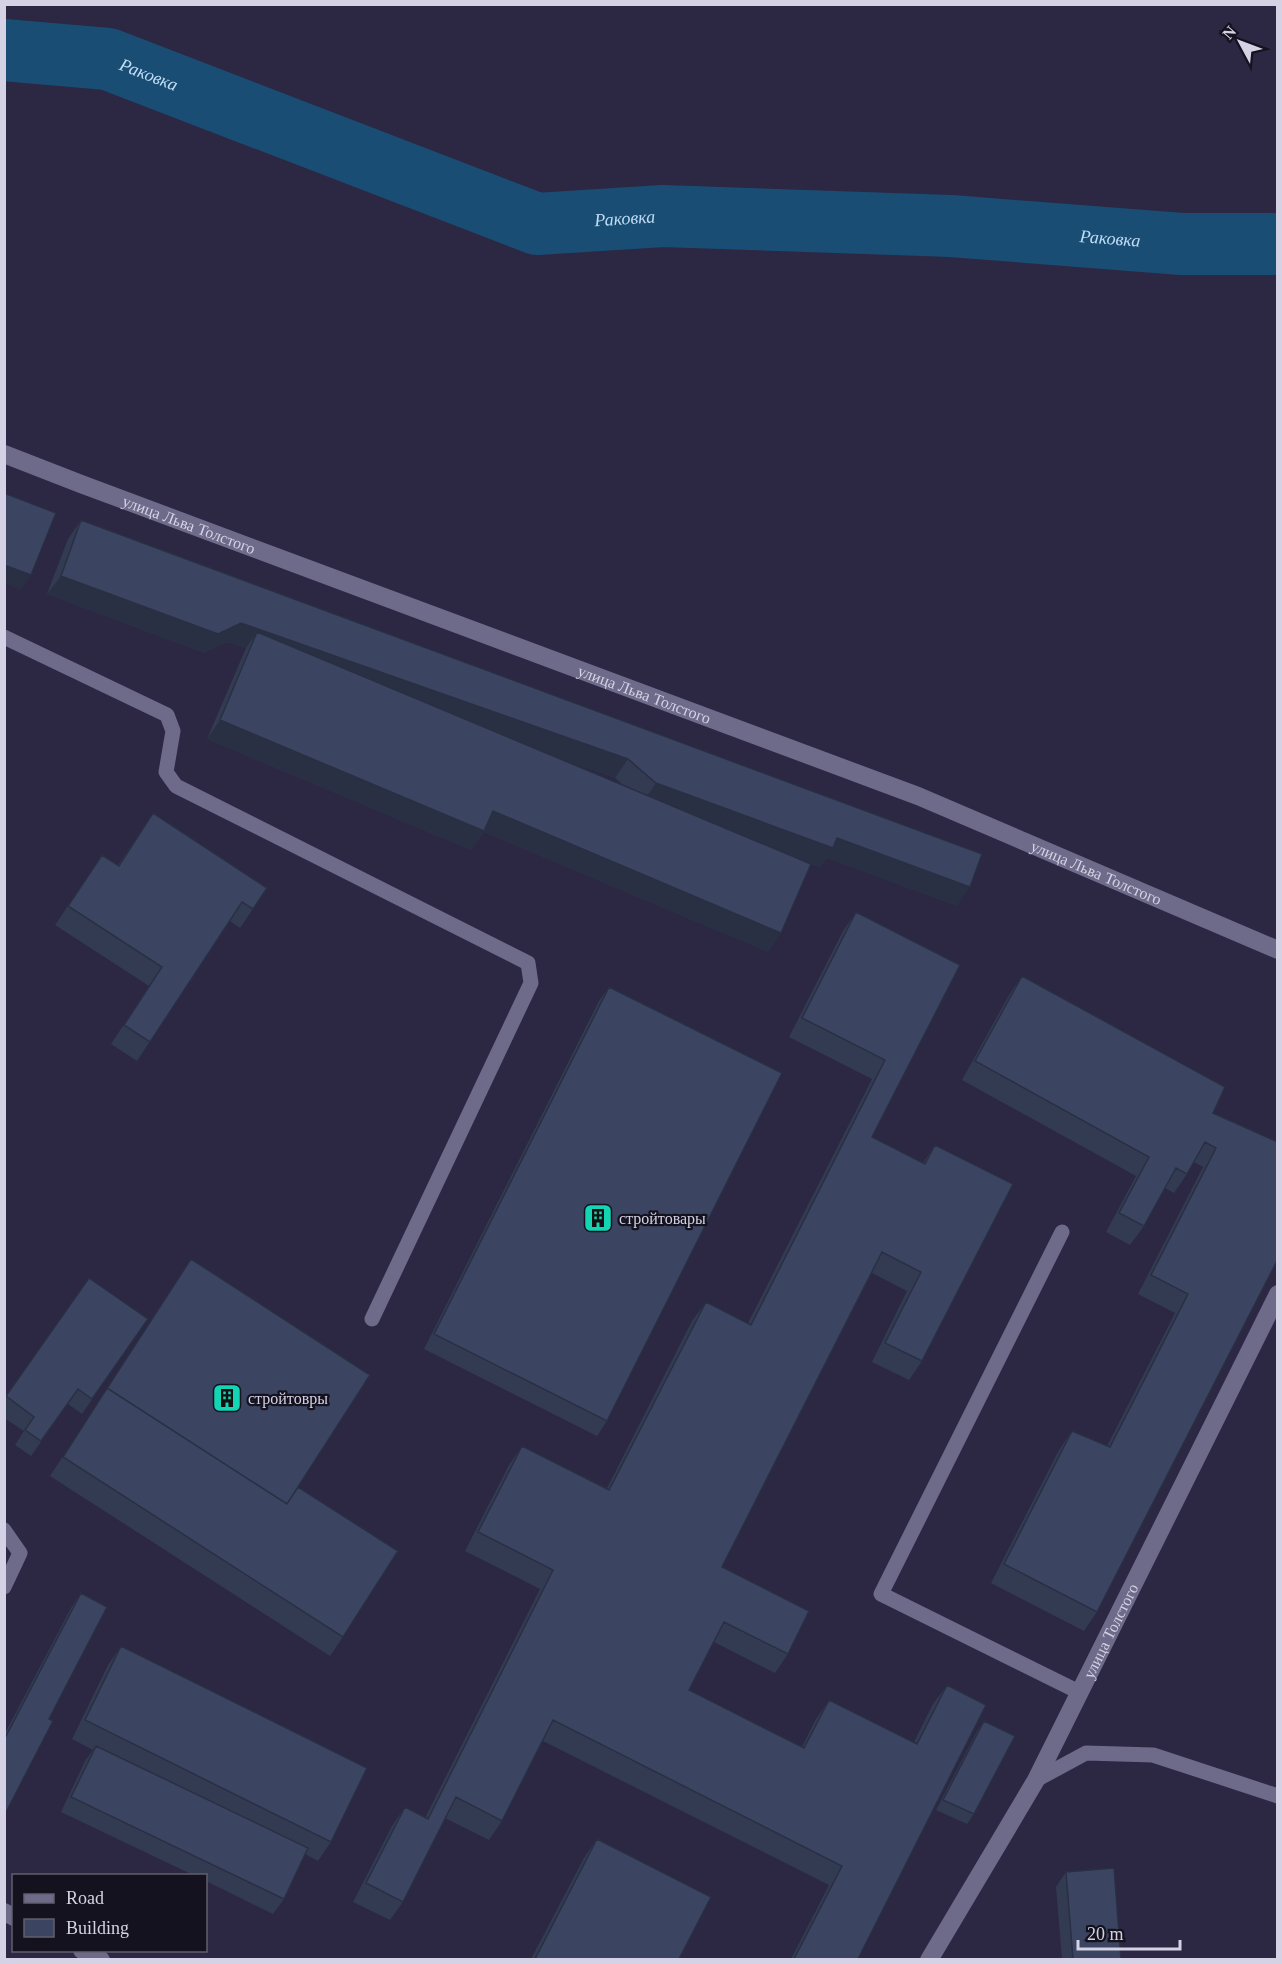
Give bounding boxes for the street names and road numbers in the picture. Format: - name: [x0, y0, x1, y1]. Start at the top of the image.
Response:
- street label: улица Льва Толстого: [120, 492, 258, 557]
- street label: улица Льва Толстого: [575, 662, 713, 727]
- street label: улица Льва Толстого: [1028, 837, 1164, 908]
- street label: улица Толстого: [1079, 1581, 1141, 1682]

